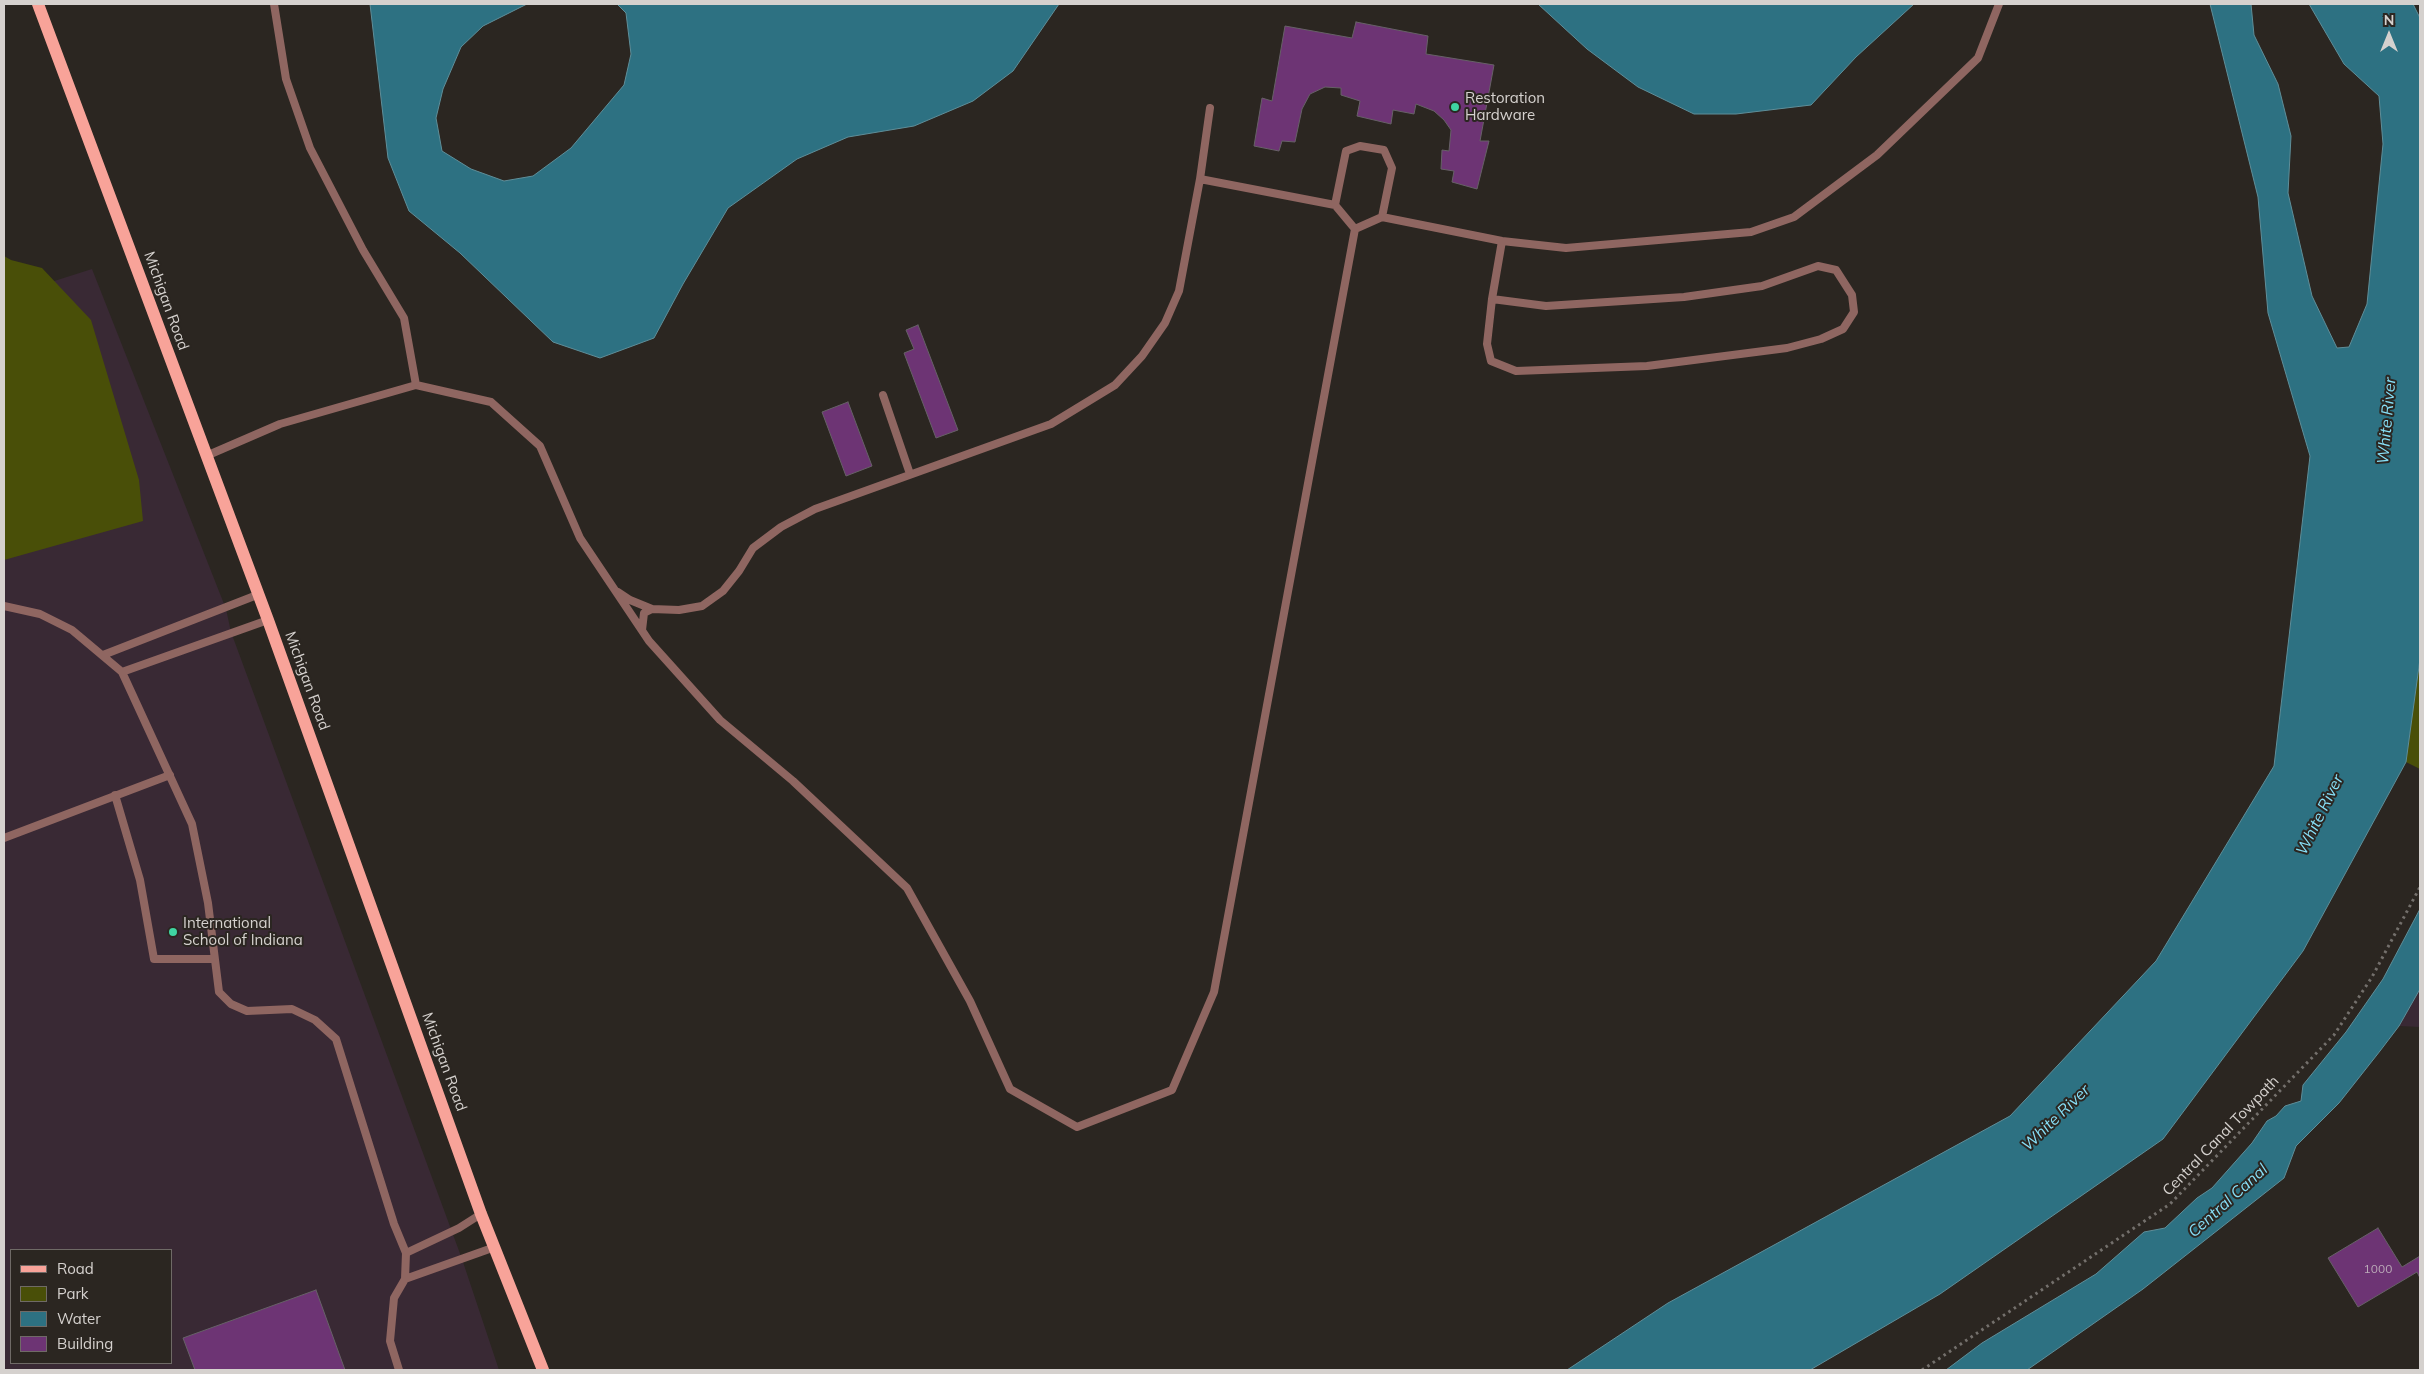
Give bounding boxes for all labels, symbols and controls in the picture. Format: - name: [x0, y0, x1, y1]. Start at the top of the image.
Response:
- north arrow: [2364, 10, 2414, 60]
- text: N: [2384, 11, 2394, 29]
- place label: Restoration Hardware: [1465, 89, 1545, 124]
- marker: Restoration Hardware: [1449, 101, 1461, 113]
- street label: Michigan Road: [140, 249, 192, 353]
- water label: White River: [2374, 377, 2400, 465]
- street label: Michigan Road: [281, 629, 333, 733]
- water label: White River: [2292, 772, 2348, 858]
- place label: International School of Indiana: [183, 914, 303, 949]
- marker: International School of Indiana: [167, 926, 179, 938]
- street label: Michigan Road: [418, 1010, 470, 1114]
- street label: Central Canal Towpath: [2159, 1072, 2283, 1200]
- water label: White River: [2018, 1081, 2094, 1155]
- water label: Central Canal: [2184, 1160, 2272, 1242]
- legend: [10, 1249, 172, 1364]
- text: Road: [57, 1259, 94, 1278]
- house number: 1000: [2364, 1262, 2392, 1276]
- text: Park: [57, 1284, 89, 1303]
- text: Water: [57, 1309, 101, 1328]
- text: Building: [57, 1334, 113, 1353]

